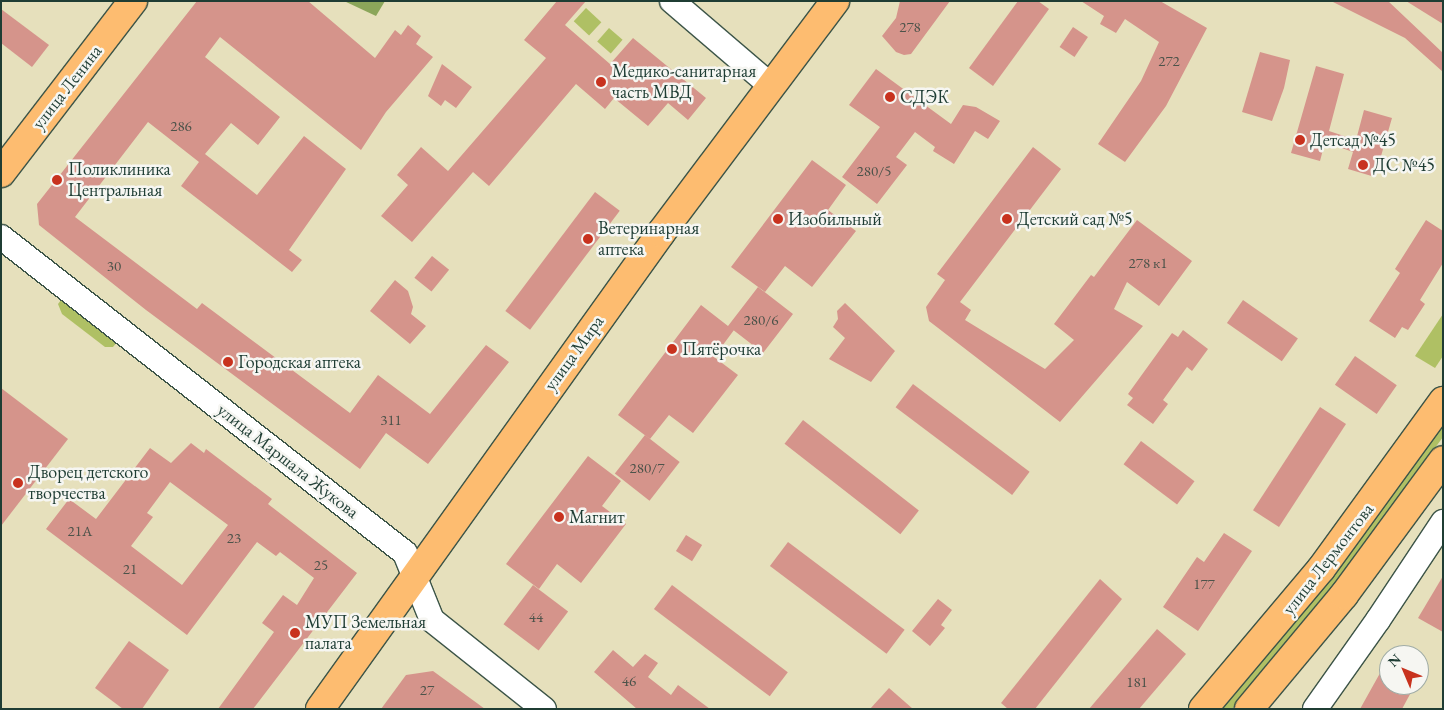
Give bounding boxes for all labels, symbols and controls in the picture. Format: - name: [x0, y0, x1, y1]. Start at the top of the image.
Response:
- house number: 278: [899, 18, 921, 36]
- street label: улица Ленина: [27, 41, 107, 133]
- house number: 272: [1158, 52, 1180, 70]
- place label: Медико-санитарная часть МВД: [612, 61, 756, 104]
- marker: Медико-санитарная часть МВД: [594, 75, 608, 89]
- place label: СДЭК: [900, 86, 949, 108]
- marker: СДЭК: [884, 91, 896, 103]
- house number: 286: [170, 117, 192, 135]
- place label: Детсад №45: [1310, 129, 1396, 151]
- marker: Детсад №45: [1294, 134, 1306, 146]
- place label: ДС №45: [1373, 154, 1435, 176]
- place label: Поликлиника Центральная: [68, 159, 171, 202]
- marker: ДС №45: [1357, 159, 1369, 171]
- house number: 280/5: [857, 162, 891, 180]
- marker: Поликлиника Центральная: [50, 173, 64, 187]
- place label: Изобильный: [788, 208, 882, 230]
- place label: Детский сад №5: [1017, 208, 1133, 230]
- marker: Изобильный: [772, 213, 784, 225]
- marker: Детский сад №5: [1001, 213, 1013, 225]
- place label: Ветеринарная аптека: [598, 218, 699, 260]
- marker: Ветеринарная аптека: [582, 233, 594, 245]
- house number: 278 к1: [1129, 254, 1167, 272]
- house number: 30: [107, 257, 121, 275]
- street label: улица Мира: [540, 311, 608, 395]
- house number: 280/6: [744, 311, 778, 329]
- place label: Пятёрочка: [682, 338, 761, 360]
- marker: Пятёрочка: [666, 343, 678, 355]
- place label: Городская аптека: [238, 351, 361, 373]
- marker: Городская аптека: [222, 356, 234, 368]
- street label: улица Маршала Жукова: [213, 399, 363, 523]
- house number: 311: [380, 411, 402, 429]
- house number: 280/7: [630, 459, 664, 477]
- place label: Дворец детского творчества: [28, 462, 149, 504]
- marker: Дворец детского творчества: [12, 477, 24, 489]
- street label: улица Лермонтова: [1278, 499, 1378, 619]
- place label: Магнит: [569, 506, 625, 528]
- marker: Магнит: [553, 511, 565, 523]
- house number: 21А: [68, 522, 92, 540]
- house number: 23: [227, 529, 241, 547]
- house number: 25: [314, 556, 328, 574]
- house number: 21: [123, 560, 137, 578]
- house number: 177: [1193, 575, 1215, 593]
- house number: 44: [529, 608, 543, 626]
- place label: МУП Земельная палата: [305, 612, 426, 654]
- marker: МУП Земельная палата: [289, 627, 301, 639]
- north arrow: [1379, 645, 1429, 695]
- text: N: [1384, 650, 1404, 670]
- house number: 46: [622, 672, 636, 690]
- house number: 181: [1126, 673, 1148, 691]
- house number: 27: [420, 681, 434, 699]

